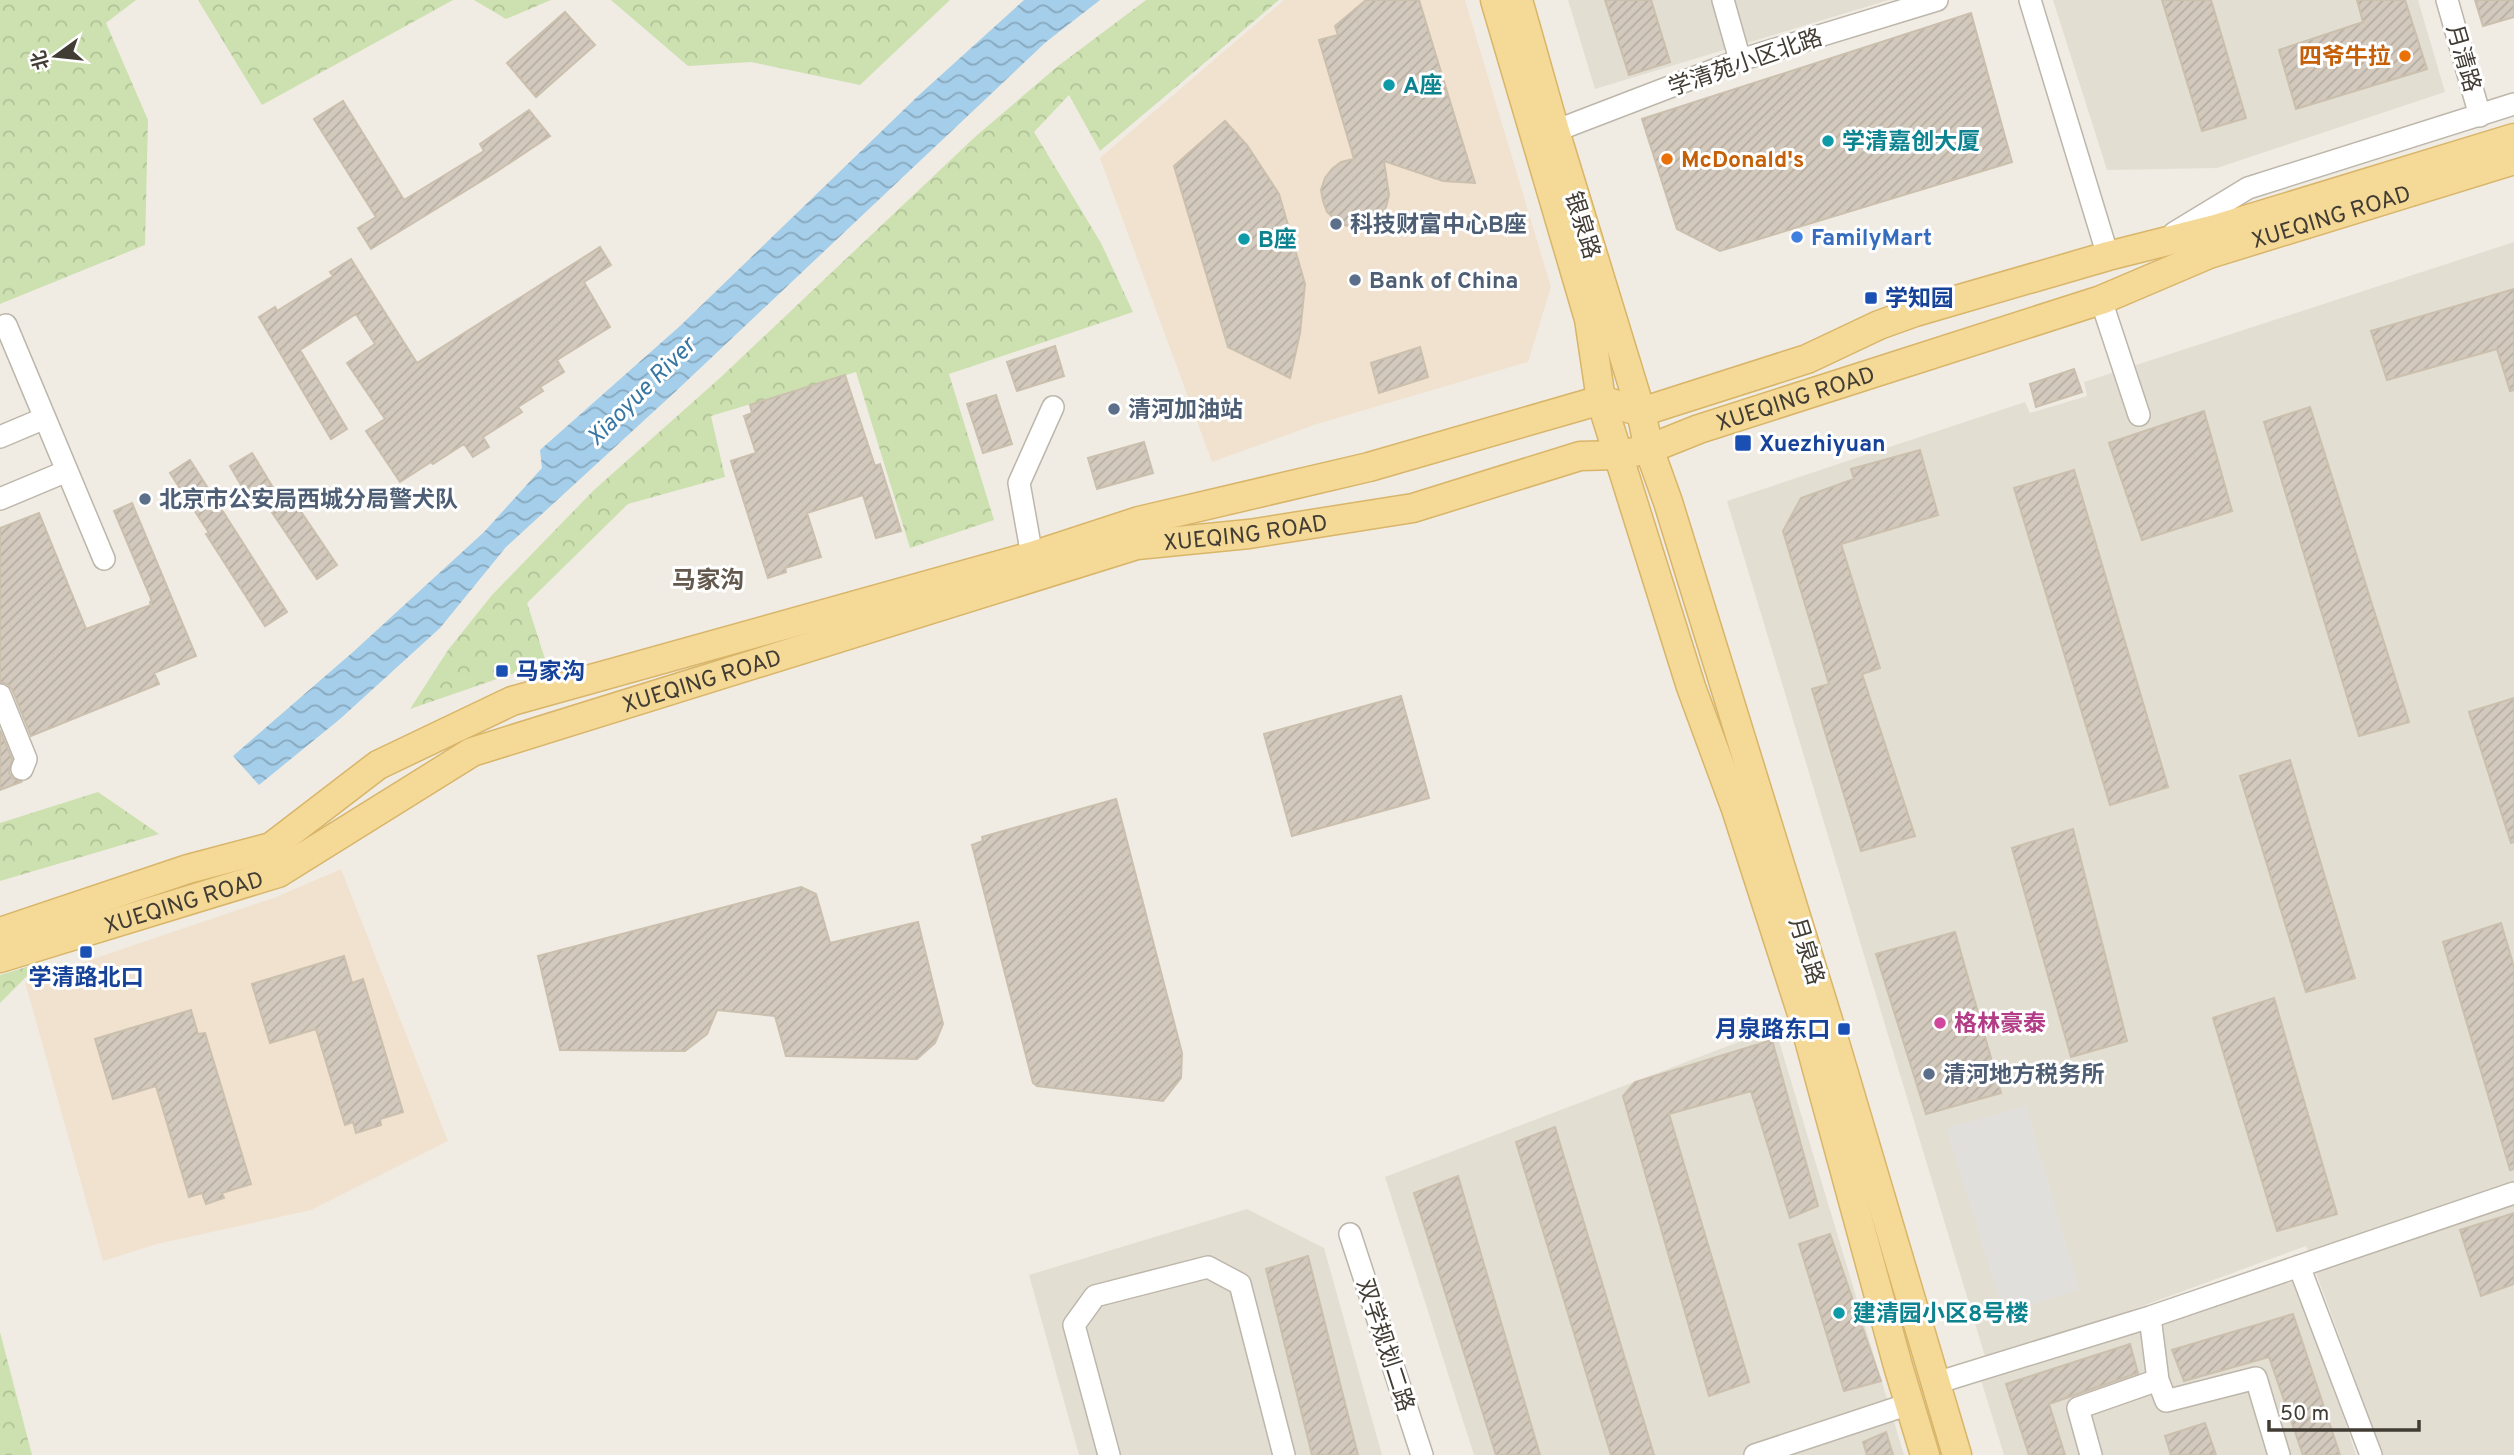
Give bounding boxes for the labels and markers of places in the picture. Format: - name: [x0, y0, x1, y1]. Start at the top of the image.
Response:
- place label: 四爷牛拉: [2299, 44, 2391, 73]
- marker: 四爷牛拉: [2397, 48, 2413, 64]
- place label: A座: [1403, 73, 1443, 102]
- marker: A座: [1381, 77, 1397, 93]
- place label: 学清嘉创大厦: [1842, 129, 1980, 158]
- marker: 学清嘉创大厦: [1820, 133, 1836, 149]
- place label: McDonald's: [1681, 147, 1804, 176]
- marker: McDonald's: [1659, 151, 1675, 167]
- place label: 科技财富中心B座: [1350, 212, 1527, 241]
- marker: 科技财富中心B座: [1328, 216, 1344, 232]
- place label: FamilyMart: [1811, 225, 1932, 254]
- place label: B座: [1258, 227, 1297, 256]
- marker: FamilyMart: [1789, 229, 1805, 245]
- marker: B座: [1236, 231, 1252, 247]
- place label: Bank of China: [1369, 268, 1518, 297]
- marker: Bank of China: [1347, 272, 1363, 288]
- place label: 学知园: [1885, 286, 1954, 315]
- marker: 学知园: [1863, 290, 1879, 306]
- place label: 清河加油站: [1128, 397, 1243, 426]
- marker: 清河加油站: [1106, 401, 1122, 417]
- place label: Xuezhiyuan: [1759, 431, 1886, 460]
- marker: Xuezhiyuan: [1733, 433, 1753, 453]
- place label: 北京市公安局西城分局警犬队: [159, 486, 458, 516]
- marker: 北京市公安局西城分局警犬队: [137, 491, 153, 507]
- place label: 马家沟: [516, 659, 585, 688]
- marker: 马家沟: [494, 663, 510, 679]
- marker: 学清路北口: [78, 944, 94, 960]
- place label: 学清路北口: [29, 965, 144, 994]
- place label: 格林豪泰: [1954, 1011, 2046, 1040]
- marker: 格林豪泰: [1932, 1015, 1948, 1031]
- place label: 月泉路东口: [1715, 1017, 1830, 1046]
- marker: 月泉路东口: [1836, 1021, 1852, 1037]
- place label: 清河地方税务所: [1943, 1062, 2104, 1091]
- marker: 清河地方税务所: [1921, 1066, 1937, 1082]
- place label: 建清园小区8号楼: [1853, 1301, 2028, 1330]
- marker: 建清园小区8号楼: [1831, 1305, 1847, 1321]

